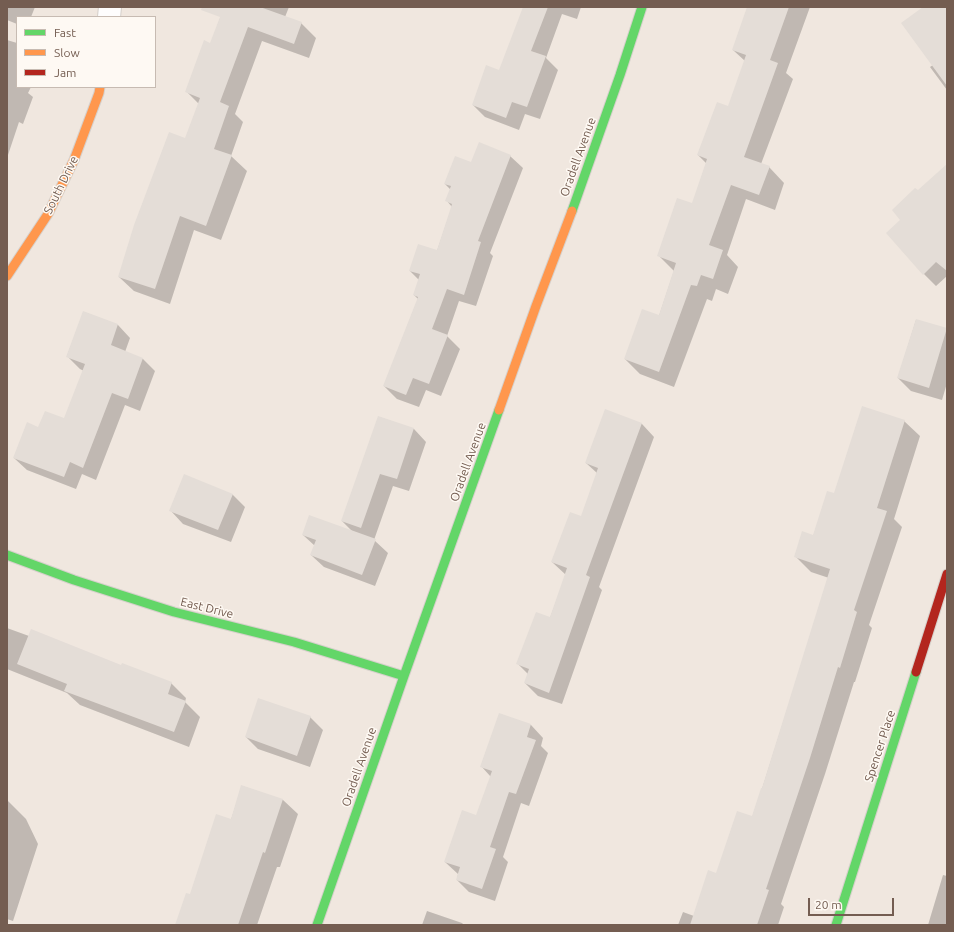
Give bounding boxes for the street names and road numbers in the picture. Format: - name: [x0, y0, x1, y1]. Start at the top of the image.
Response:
- street label: Oradell Avenue: [557, 115, 599, 199]
- street label: South Drive: [41, 154, 81, 216]
- street label: Oradell Avenue: [447, 420, 489, 504]
- street label: East Drive: [179, 594, 235, 622]
- street label: Spencer Place: [862, 708, 898, 784]
- street label: Oradell Avenue: [339, 725, 379, 809]

